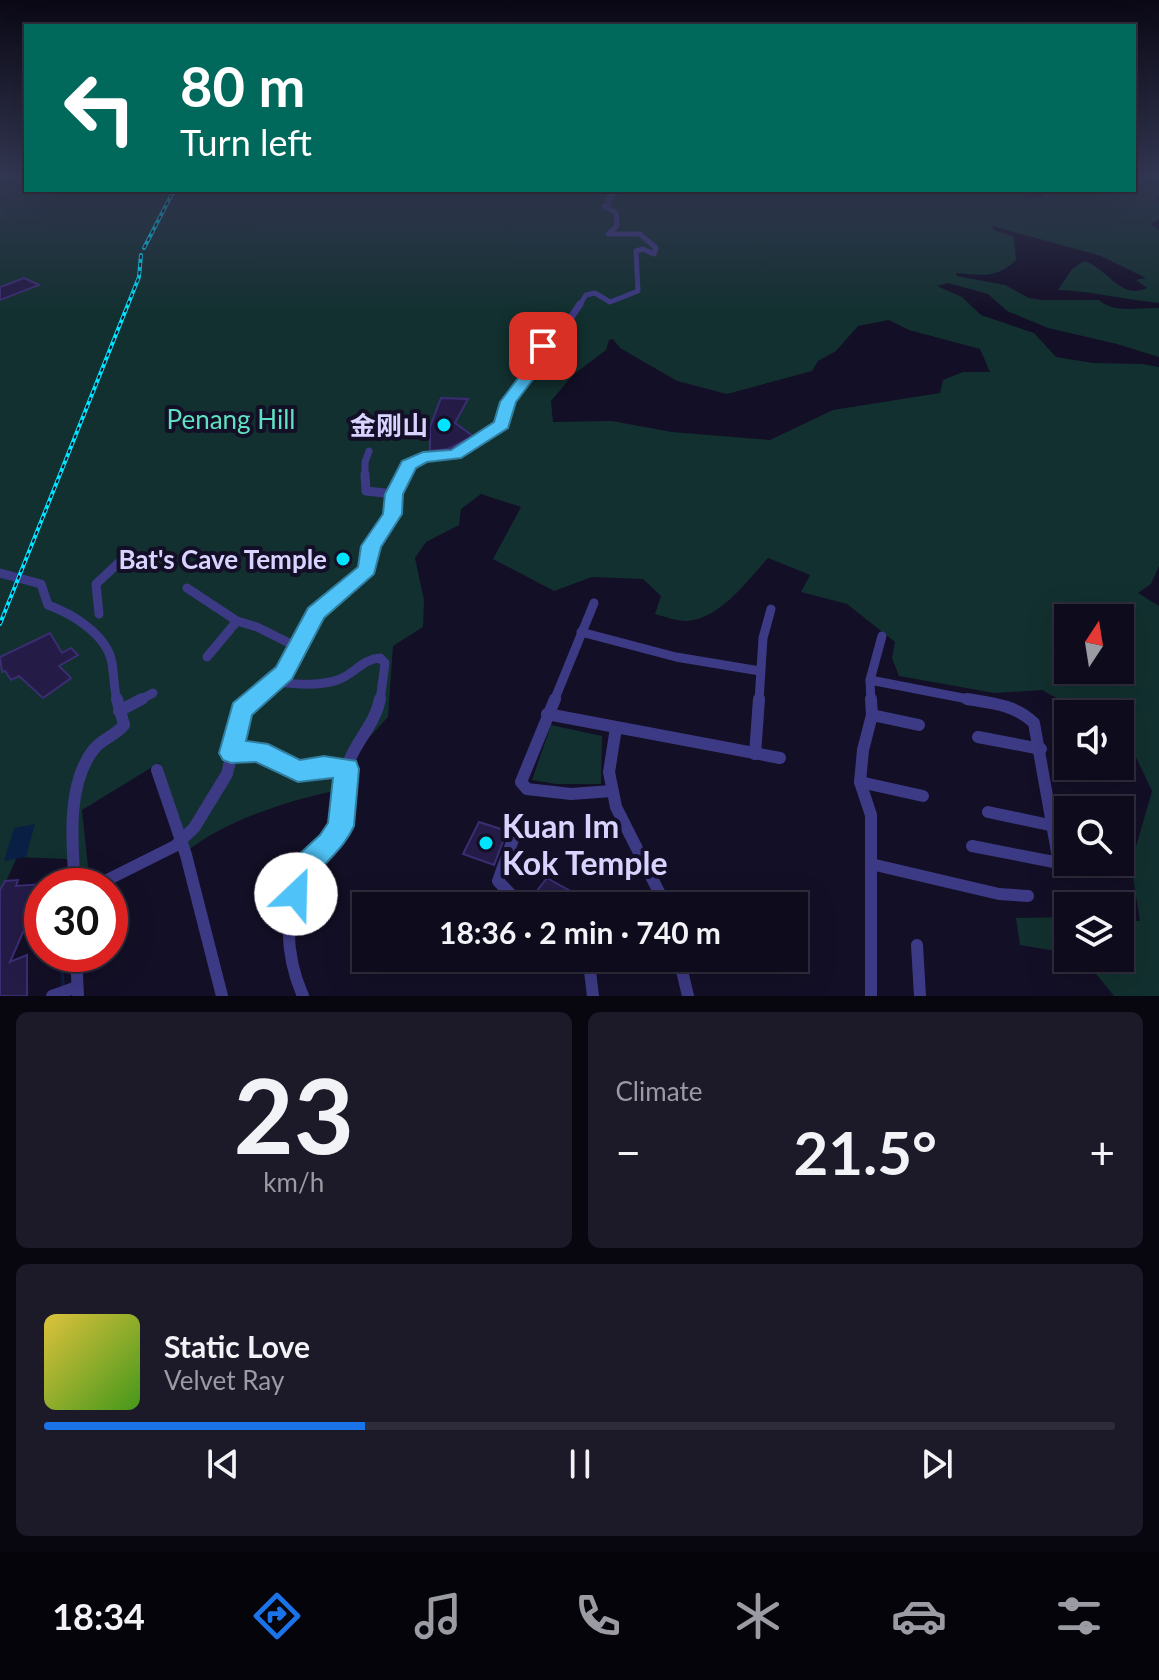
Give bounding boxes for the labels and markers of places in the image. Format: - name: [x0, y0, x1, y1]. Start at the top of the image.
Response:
- pin: [509, 312, 577, 380]
- place label: 金刚山: [350, 409, 428, 441]
- marker: 金刚山: [435, 416, 453, 434]
- place label: Bat's Cave Temple: [118, 543, 327, 575]
- marker: Bat's Cave Temple: [334, 550, 352, 568]
- place label: Kuan Im Kok Temple: [502, 806, 668, 882]
- marker: Kuan Im Kok Temple: [477, 834, 495, 852]

